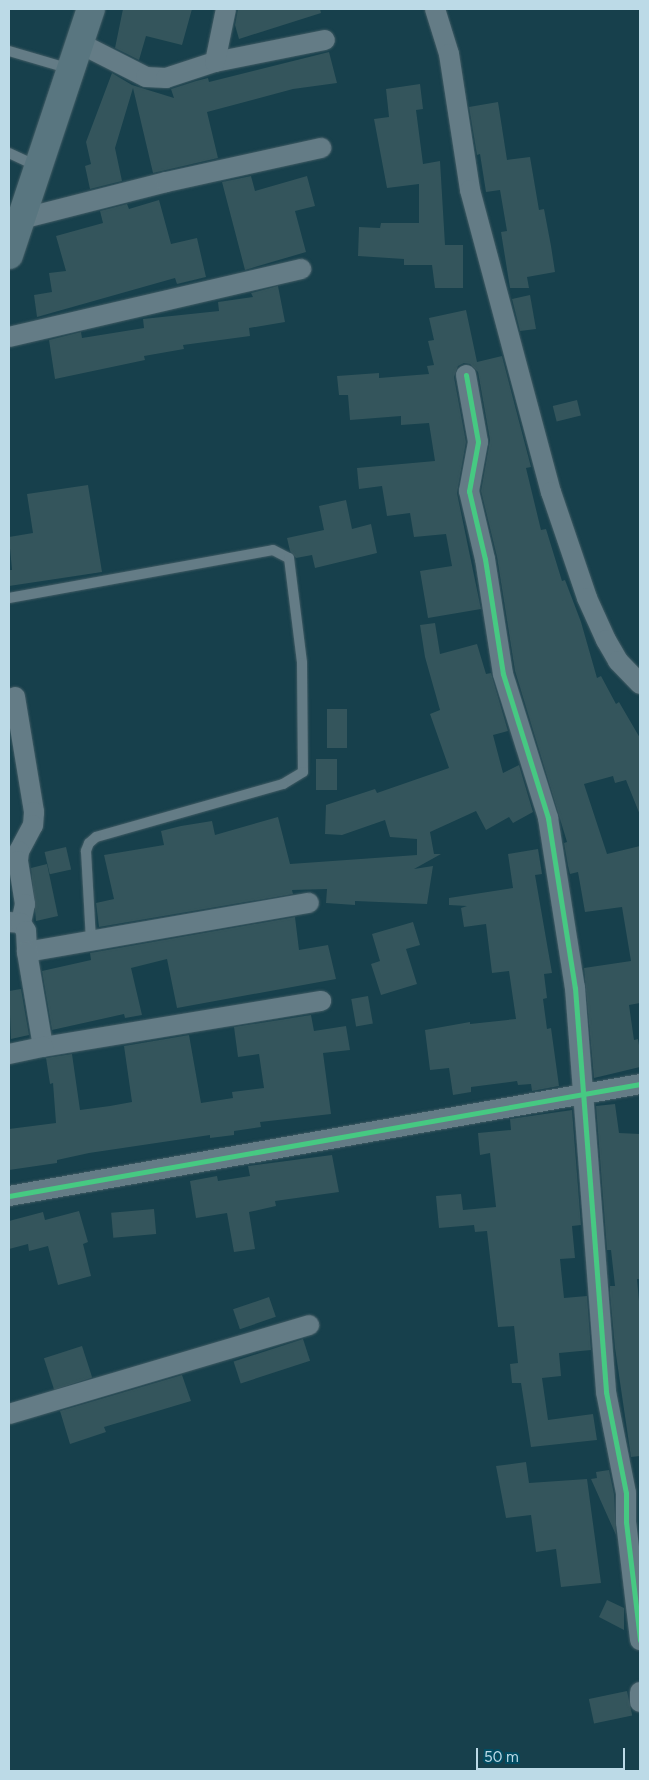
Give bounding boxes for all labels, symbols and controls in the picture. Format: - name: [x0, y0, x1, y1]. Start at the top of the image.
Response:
- scale bar: [479, 1738, 628, 1770]
- text: 50 m: [484, 1748, 519, 1766]

